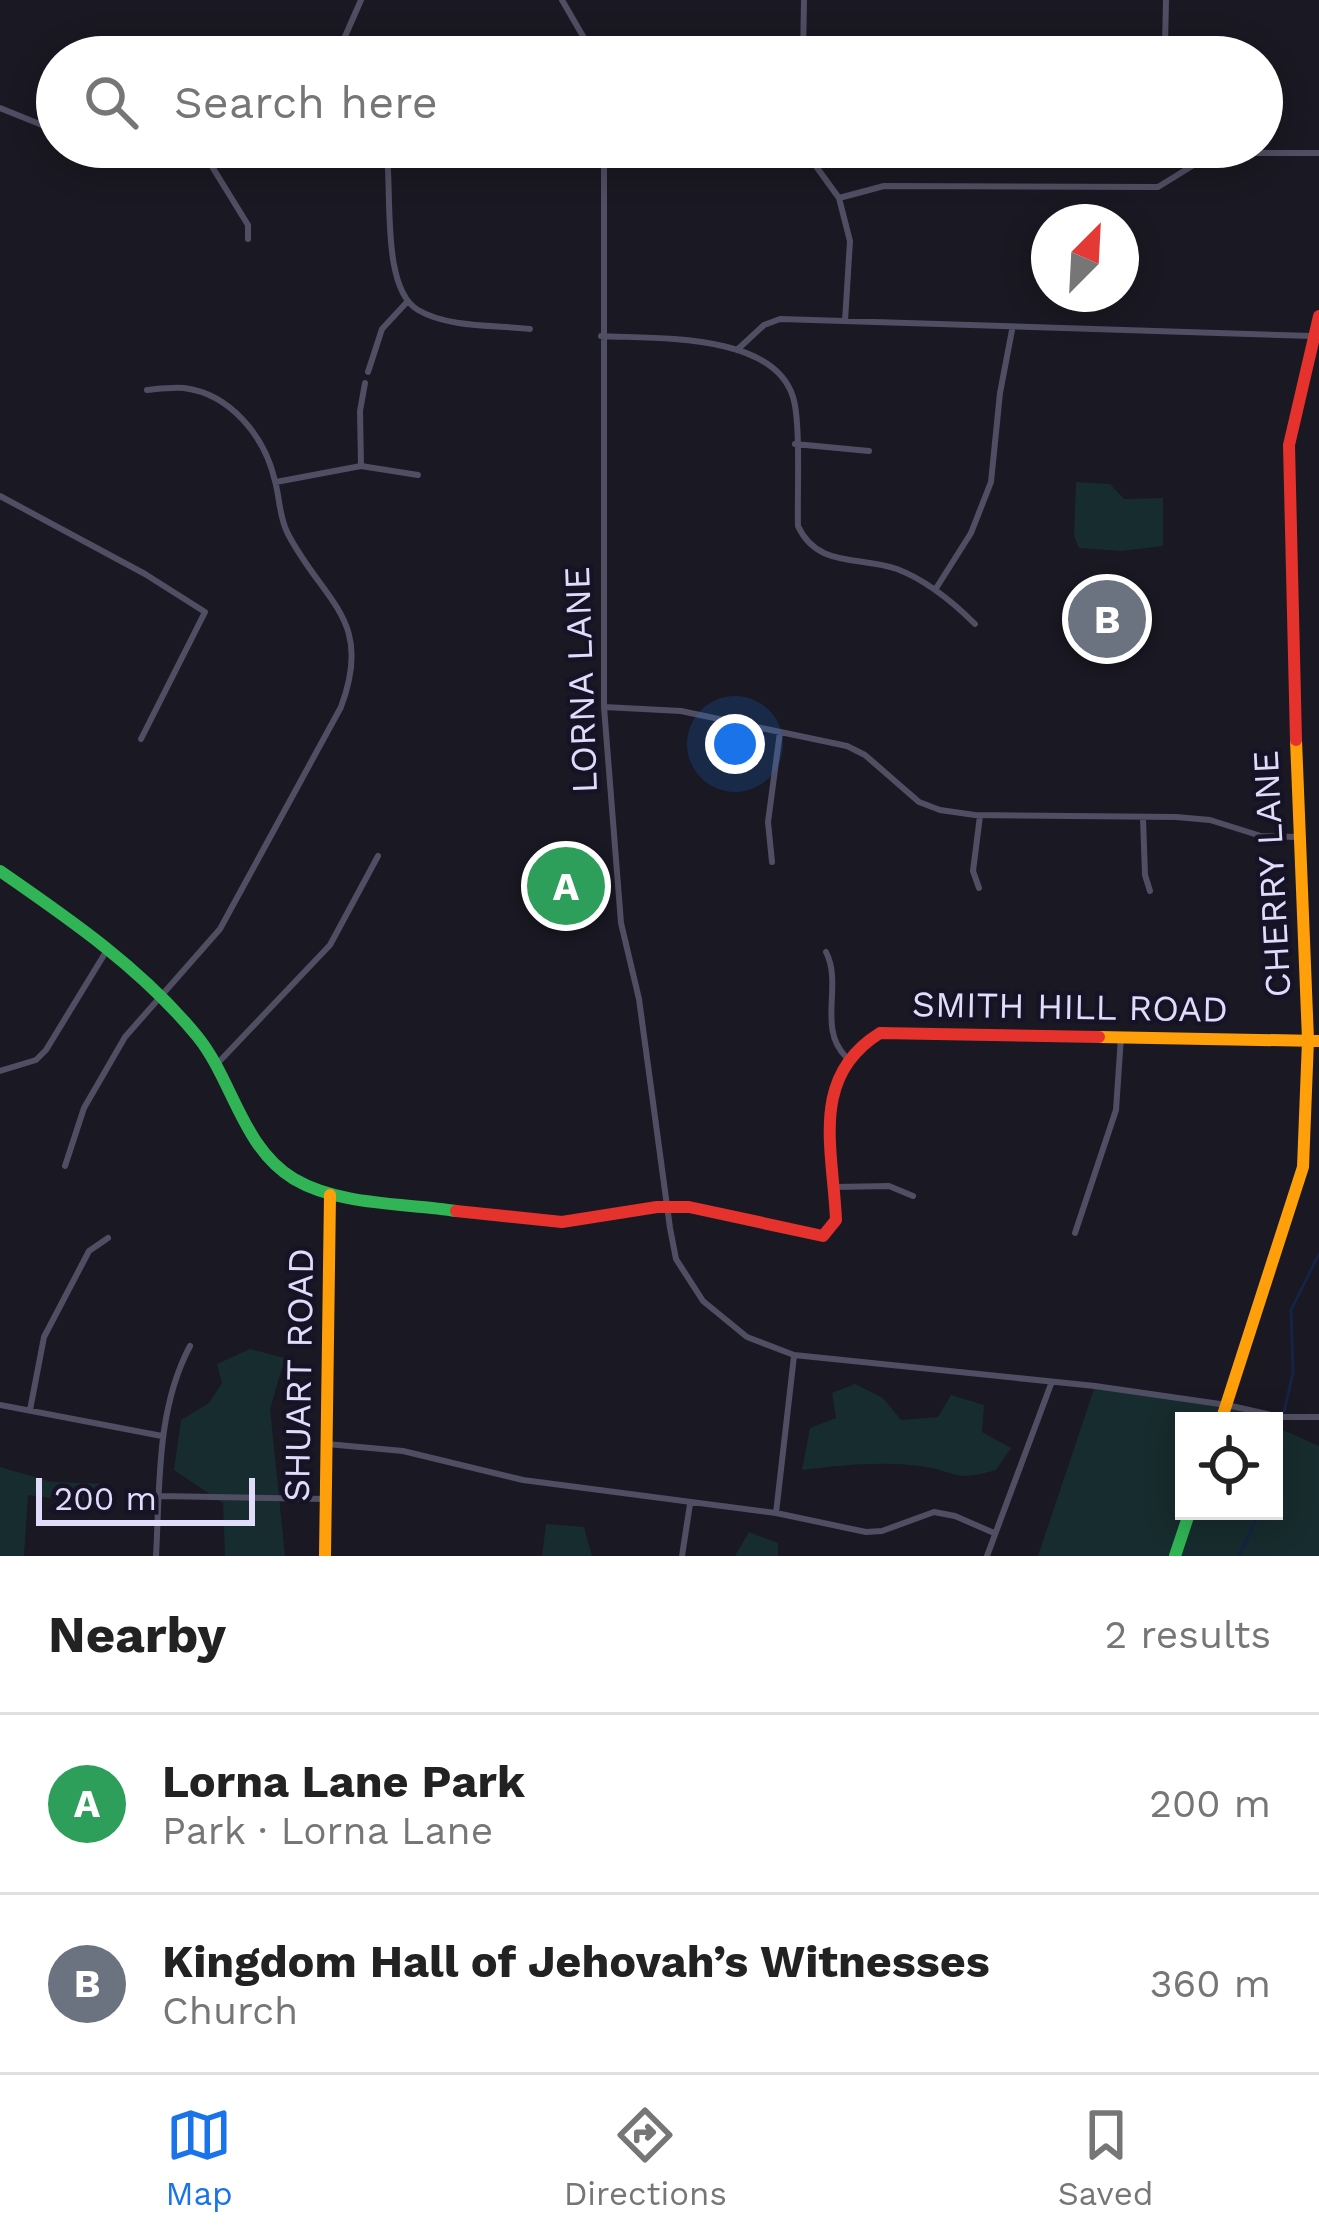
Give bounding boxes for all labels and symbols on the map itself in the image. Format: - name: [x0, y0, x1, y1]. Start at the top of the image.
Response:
- north arrow: [1031, 204, 1139, 312]
- street label: LORNA LANE: [556, 566, 606, 794]
- pin: B: [1068, 574, 1146, 664]
- your location: [705, 714, 765, 774]
- street label: CHERRY LANE: [1245, 749, 1299, 998]
- pin: A: [527, 841, 605, 931]
- street label: SMITH HILL ROAD: [912, 983, 1228, 1031]
- street label: SHUART ROAD: [276, 1248, 322, 1502]
- scale bar: [36, 1472, 255, 1525]

